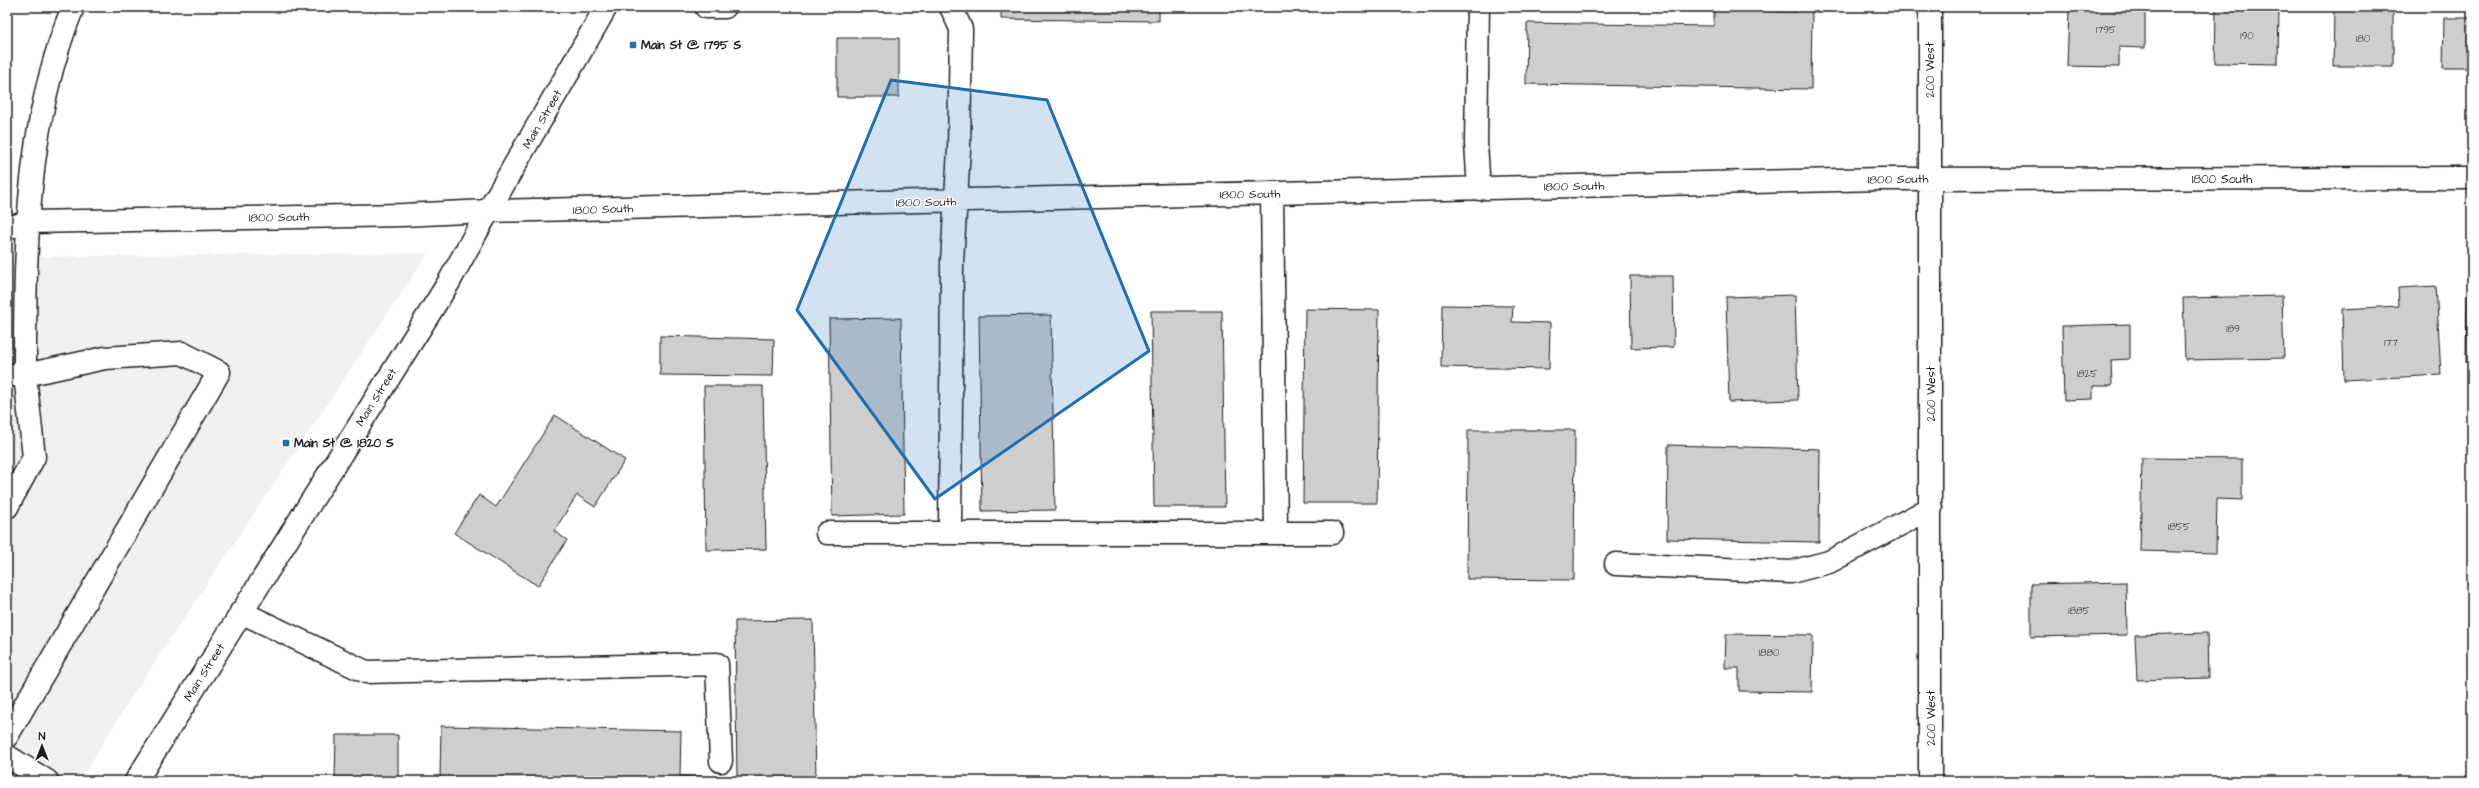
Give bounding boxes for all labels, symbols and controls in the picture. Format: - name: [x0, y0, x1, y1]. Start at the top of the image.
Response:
- house number: 1795: [2096, 23, 2116, 37]
- house number: 190: [2240, 29, 2254, 43]
- house number: 180: [2356, 32, 2370, 46]
- place label: Main St @ 1795 S: [641, 37, 741, 54]
- marker: Main St @ 1795 S: [628, 40, 638, 50]
- street label: 200 West: [1922, 42, 1939, 98]
- street label: Main Street: [519, 86, 566, 152]
- street label: 1800 South: [1868, 170, 1929, 189]
- street label: 1800 South: [2192, 171, 2252, 188]
- street label: 1800 South: [1544, 177, 1605, 196]
- street label: 1800 South: [1220, 185, 1281, 204]
- street label: 1800 South: [896, 193, 957, 212]
- street label: 1800 South: [572, 200, 634, 219]
- street label: 1800 South: [249, 208, 310, 227]
- house number: 189: [2226, 322, 2240, 336]
- house number: 177: [2384, 336, 2398, 350]
- street label: Main Street: [352, 365, 401, 430]
- street label: 200 West: [1923, 366, 1940, 422]
- house number: 1825: [2077, 367, 2097, 381]
- place label: Main St @ 1820 S: [294, 435, 394, 452]
- marker: Main St @ 1820 S: [281, 438, 291, 448]
- house number: 1855: [2168, 520, 2190, 534]
- house number: 1885: [2068, 604, 2090, 618]
- street label: Main Street: [180, 640, 229, 705]
- house number: 1880: [1759, 646, 1779, 660]
- street label: 200 West: [1923, 690, 1940, 746]
- north arrow: [22, 726, 62, 766]
- text: N: [39, 729, 46, 744]

